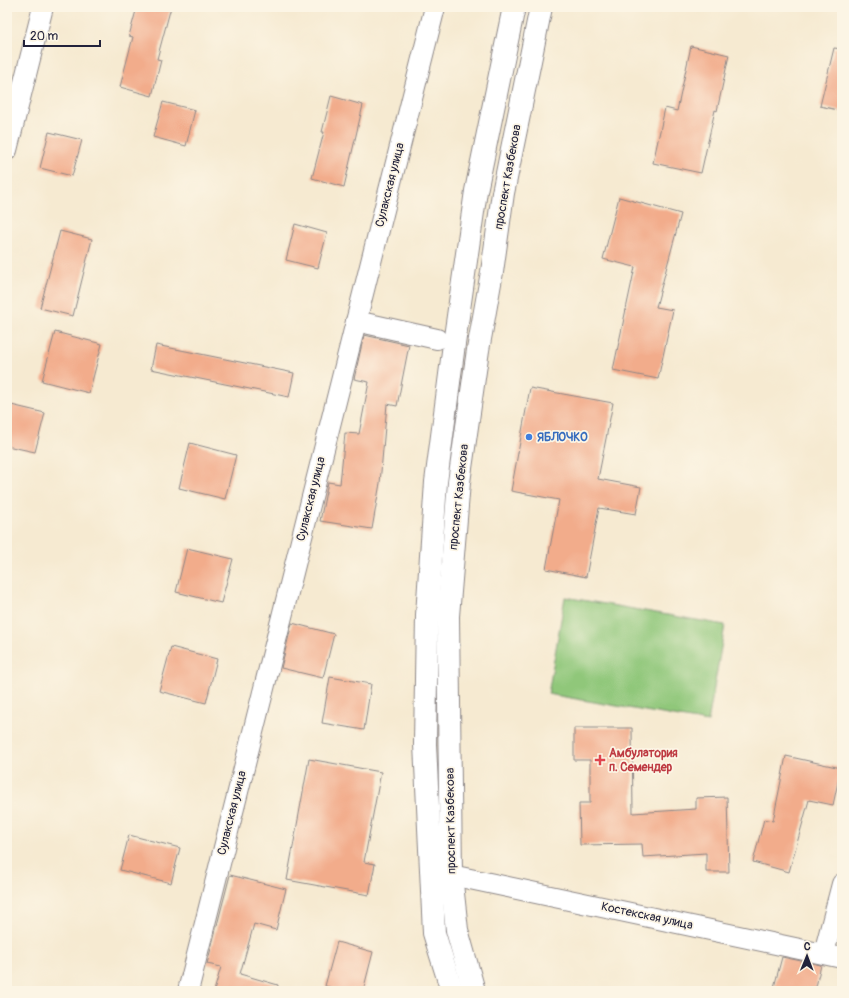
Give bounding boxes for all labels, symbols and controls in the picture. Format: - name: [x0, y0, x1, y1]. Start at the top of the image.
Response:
- scale bar: [24, 22, 100, 48]
- text: 20 m: [30, 29, 59, 44]
- street label: проспект Казбекова: [491, 123, 525, 231]
- street label: Сулакская улица: [372, 141, 408, 229]
- place label: ЯБЛОЧКО: [537, 430, 588, 445]
- marker: ЯБЛОЧКО: [524, 432, 534, 442]
- street label: проспект Казбекова: [446, 443, 472, 551]
- street label: Сулакская улица: [293, 455, 329, 543]
- place label: Амбулатория п. Семендер: [609, 746, 678, 775]
- marker: Амбулатория п. Семендер: [594, 754, 606, 766]
- street label: проспект Казбекова: [443, 767, 459, 874]
- street label: Сулакская улица: [214, 769, 250, 857]
- street label: Костекская улица: [600, 899, 695, 933]
- north arrow: [787, 936, 827, 976]
- text: С: [804, 940, 811, 953]

